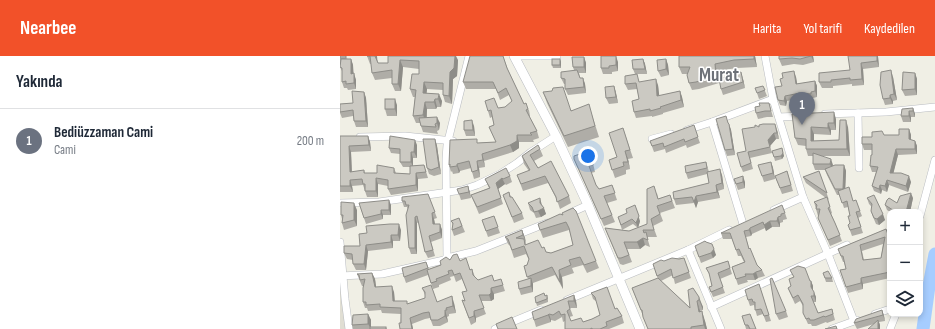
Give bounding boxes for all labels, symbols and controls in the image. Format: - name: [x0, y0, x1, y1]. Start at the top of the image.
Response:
- text: Nearbee: [20, 17, 76, 40]
- text: Harita: [753, 20, 781, 37]
- text: Yol tarifi: [803, 20, 842, 37]
- text: Kaydedilen: [864, 20, 915, 37]
- district label: Murat: [699, 64, 739, 87]
- text: Yakında: [16, 72, 63, 92]
- pin: 1: [789, 92, 815, 125]
- text: Bediüzzaman Cami: [54, 123, 153, 142]
- text: 1: [26, 133, 32, 149]
- text: 200 m: [297, 133, 324, 149]
- text: Cami: [54, 142, 76, 158]
- your location: [578, 146, 598, 166]
- map controls: [887, 209, 923, 317]
- button: +: [887, 209, 923, 245]
- button: −: [887, 245, 923, 281]
- button: layers: [887, 281, 923, 317]

